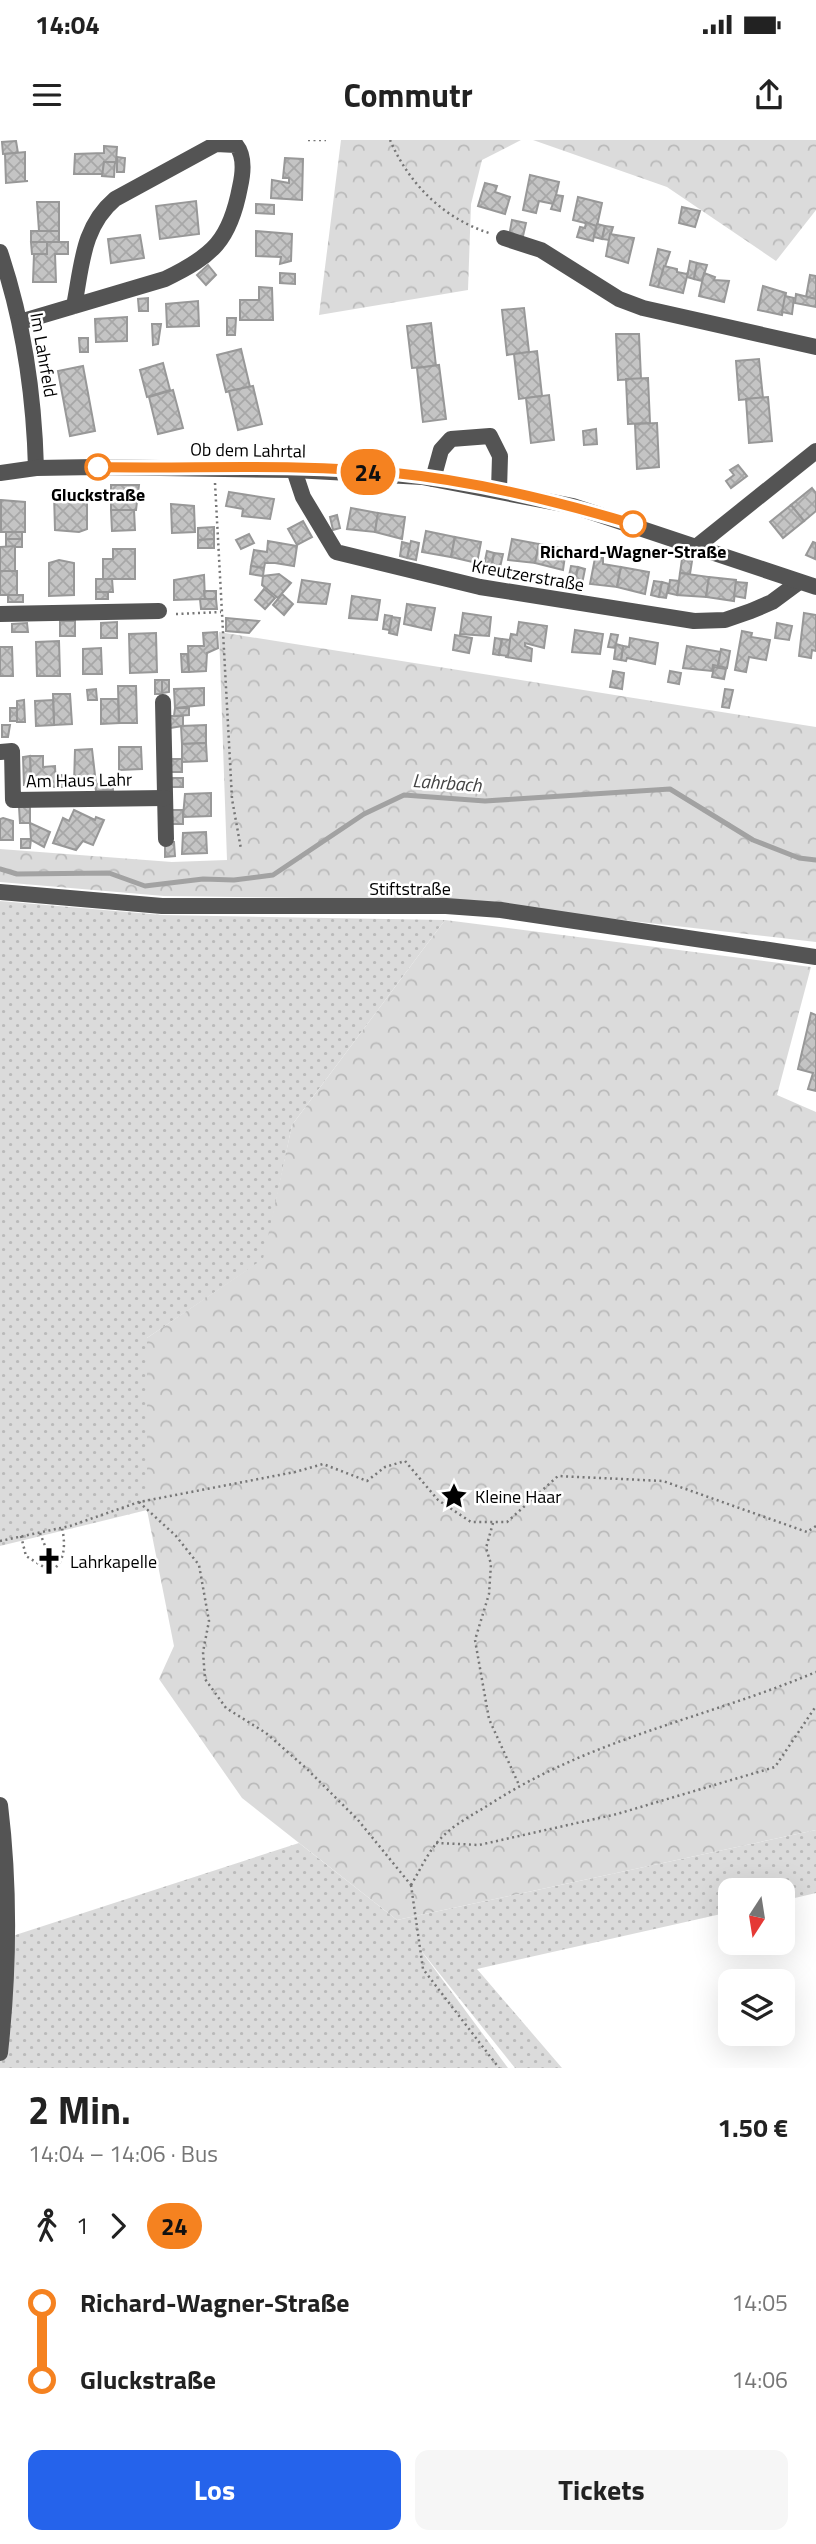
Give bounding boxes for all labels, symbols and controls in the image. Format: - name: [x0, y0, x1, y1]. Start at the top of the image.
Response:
- text: 14:04: [35, 5, 100, 44]
- text: Commutr: [343, 71, 473, 119]
- icon: menu: [28, 76, 66, 114]
- icon: share: [750, 76, 788, 114]
- street label: Im Lahrfeld: [23, 311, 65, 399]
- street label: Ob dem Lahrtal: [190, 435, 306, 465]
- line badge: 24: [336, 449, 400, 495]
- marker: Gluckstraße: [85, 454, 111, 480]
- text: 24: [355, 454, 381, 490]
- place label: Gluckstraße: [51, 481, 145, 508]
- marker: Richard-Wagner-Straße: [620, 511, 646, 537]
- place label: Richard-Wagner-Straße: [540, 538, 726, 565]
- street label: Kreutzerstraße: [470, 552, 586, 598]
- water label: Lahrbach: [411, 765, 483, 799]
- street label: Am Haus Lahr: [26, 766, 132, 794]
- street label: Stiftstraße: [369, 875, 451, 902]
- place icon: Kleine Haar: [439, 1481, 469, 1511]
- place label: Kleine Haar: [475, 1483, 562, 1510]
- church icon: Lahrkapelle: [34, 1546, 64, 1576]
- place label: Lahrkapelle: [70, 1548, 157, 1575]
- north arrow: [718, 1878, 794, 1955]
- map controls: [718, 1878, 795, 2046]
- button: layers: [718, 1969, 795, 2046]
- text: 2 Min.: [28, 2081, 131, 2139]
- text: 1.50 €: [717, 2108, 788, 2147]
- text: 14:04 – 14:06 · Bus: [28, 2136, 218, 2171]
- icon: walk: [28, 2207, 66, 2245]
- icon: forward: [99, 2207, 137, 2245]
- text: 1: [76, 2208, 89, 2243]
- text: 24: [161, 2208, 188, 2244]
- text: Richard-Wagner-Straße: [80, 2283, 350, 2322]
- text: 14:05: [731, 2285, 788, 2320]
- text: Gluckstraße: [80, 2360, 216, 2399]
- text: 14:06: [731, 2362, 788, 2397]
- button: Los: [28, 2450, 401, 2530]
- button: Tickets: [415, 2450, 788, 2530]

